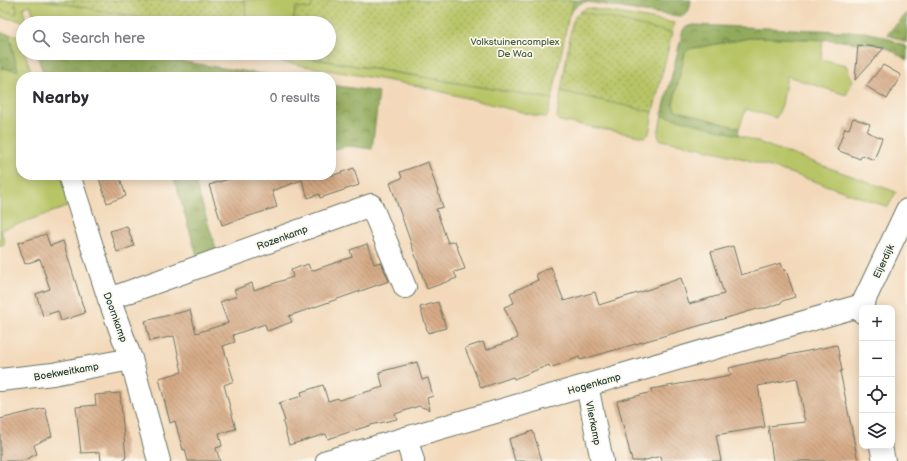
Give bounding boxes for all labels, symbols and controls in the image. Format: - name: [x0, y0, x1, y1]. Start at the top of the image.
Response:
- search box: [16, 16, 336, 60]
- icon: search: [30, 27, 52, 49]
- text: Search here: [62, 29, 145, 48]
- park label: Volkstuinencomplex De Waa: [470, 36, 560, 60]
- text: Nearby: [32, 88, 89, 108]
- text: 0 results: [270, 90, 320, 106]
- street label: Rozenkamp: [255, 223, 310, 253]
- street label: Eijerdijk: [871, 242, 897, 280]
- street label: Doornkamp: [100, 291, 130, 344]
- map controls: [859, 305, 895, 449]
- button: +: [859, 305, 895, 341]
- button: −: [859, 341, 895, 377]
- street label: Boekweitkamp: [33, 360, 100, 384]
- street label: Hogenkamp: [566, 371, 622, 397]
- button: locate: [859, 377, 895, 413]
- street label: Vlierkamp: [583, 400, 603, 446]
- button: layers: [859, 413, 895, 449]

